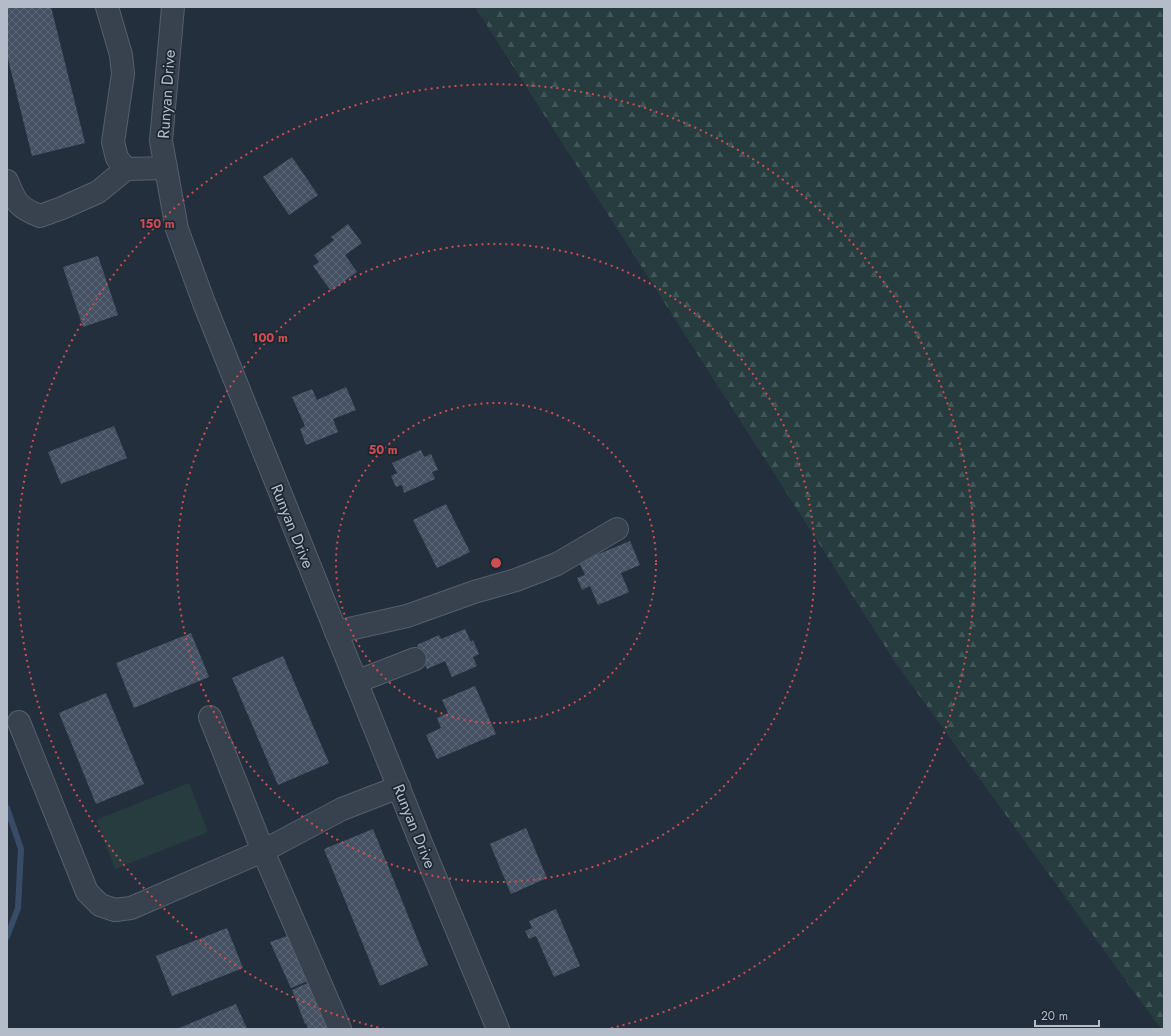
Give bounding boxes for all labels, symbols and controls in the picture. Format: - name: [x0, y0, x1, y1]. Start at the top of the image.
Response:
- street label: Runyan Drive: [152, 49, 181, 139]
- text: 150 m: [139, 215, 175, 233]
- text: 100 m: [252, 329, 288, 347]
- text: 50 m: [368, 441, 398, 459]
- street label: Runyan Drive: [265, 481, 320, 572]
- centre of rings: [489, 556, 503, 570]
- street label: Runyan Drive: [387, 781, 442, 872]
- scale bar: [1035, 1002, 1099, 1028]
- text: 20 m: [1041, 1007, 1068, 1025]

